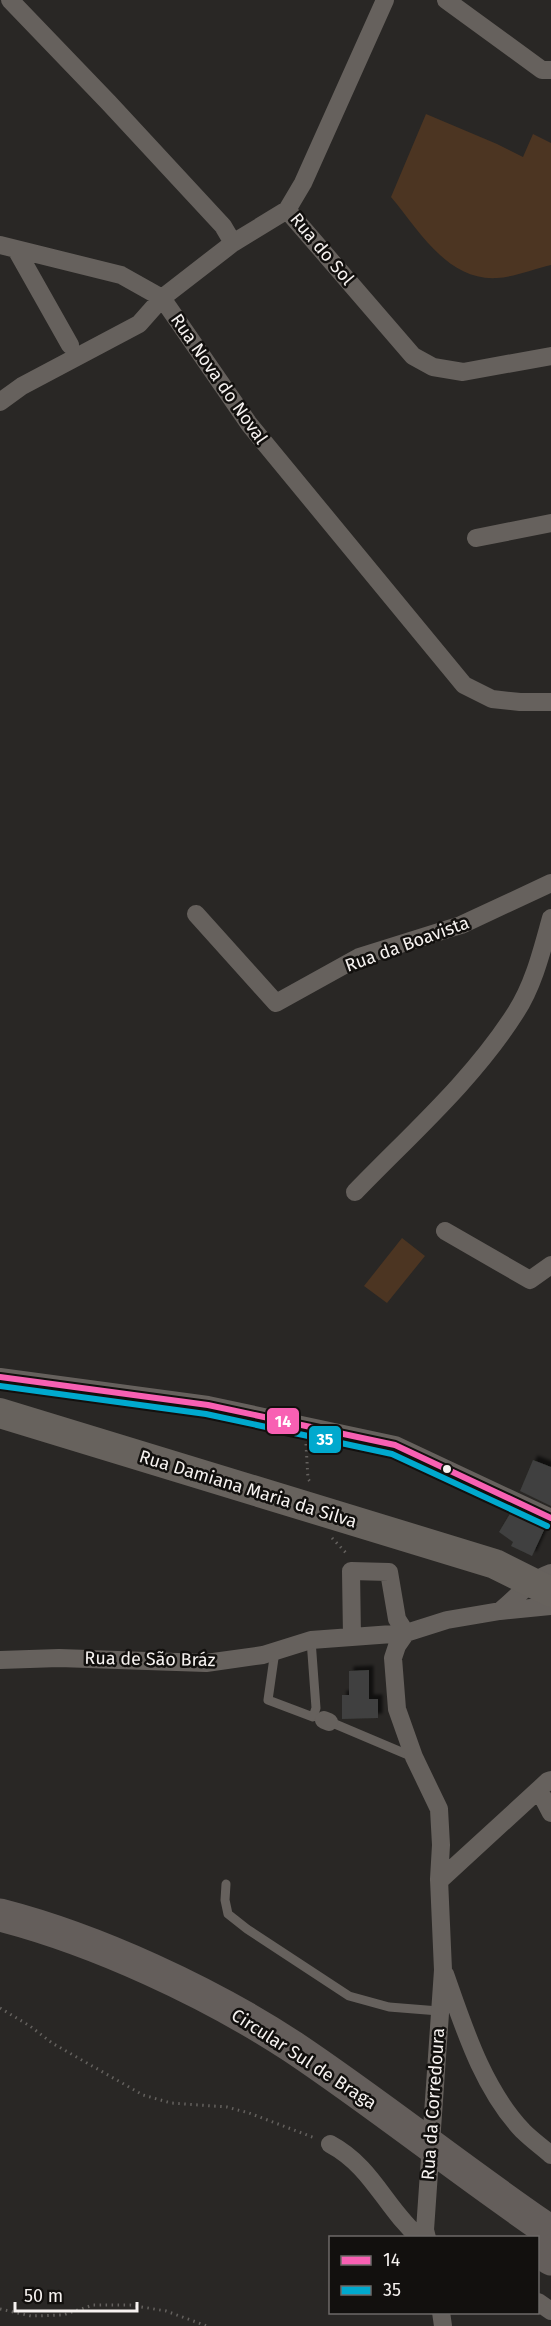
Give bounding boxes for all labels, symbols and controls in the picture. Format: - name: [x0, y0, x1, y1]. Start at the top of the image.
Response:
- street label: Rua do Sol: [285, 208, 359, 290]
- street label: Rua Nova do Noval: [166, 310, 272, 448]
- street label: Rua da Boavista: [342, 911, 472, 977]
- line badge: 14: [266, 1407, 300, 1435]
- text: 14: [275, 1412, 291, 1431]
- line badge: 35: [308, 1425, 342, 1454]
- text: 35: [316, 1430, 334, 1449]
- street label: Rua Damiana Maria da Silva: [136, 1445, 360, 1533]
- unlabelled marker: [441, 1463, 453, 1475]
- street label: Rua de São Bráz: [84, 1647, 216, 1671]
- street label: Circular Sul de Braga: [227, 2004, 381, 2114]
- street label: Rua da Corredoura: [417, 2027, 449, 2181]
- legend: [329, 2236, 539, 2314]
- text: 14: [383, 2249, 401, 2271]
- scale bar: [15, 2275, 136, 2313]
- text: 35: [383, 2279, 401, 2301]
- text: 50 m: [24, 2285, 63, 2307]

